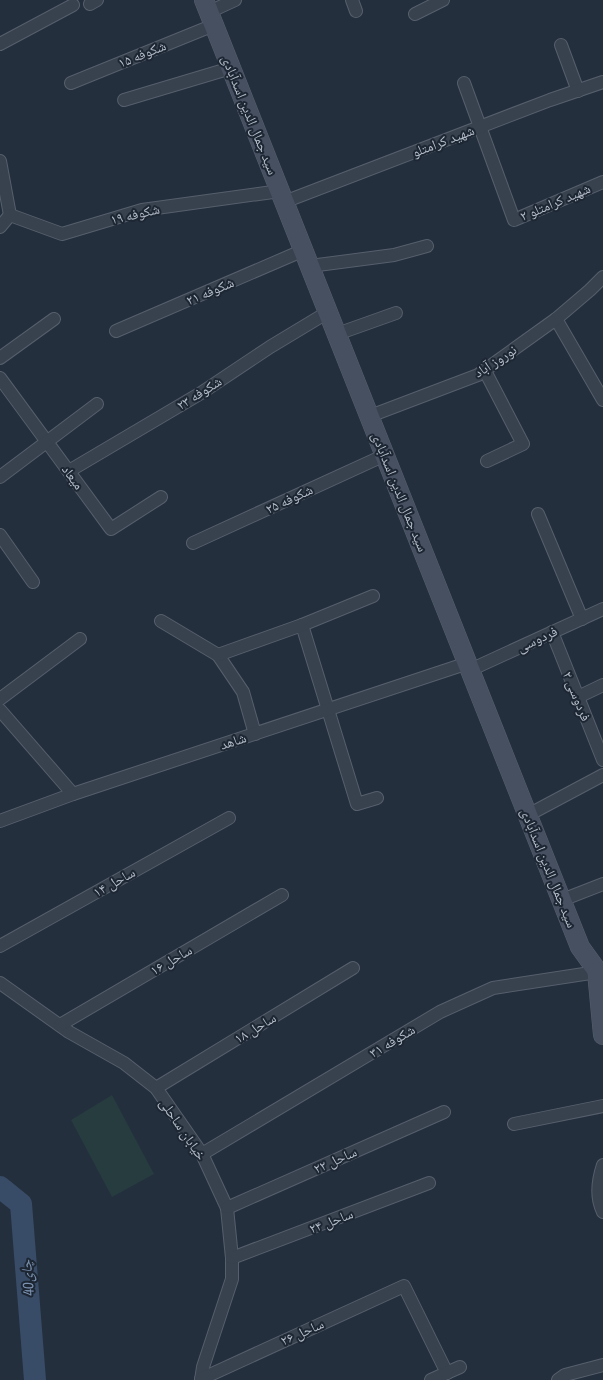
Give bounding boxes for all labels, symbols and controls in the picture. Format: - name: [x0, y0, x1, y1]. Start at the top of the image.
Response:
- street label: شکوفه ۱۵: [115, 36, 169, 72]
- street label: سید جمال الدین اسدآبادی: [218, 53, 282, 177]
- street label: شهید کرامتلو: [409, 121, 477, 161]
- street label: شهید کرامتلو ۲: [517, 179, 593, 225]
- street label: شکوفه ۱۹: [109, 200, 161, 228]
- street label: شکوفه ۲۱: [183, 273, 237, 309]
- street label: نوروز آباد: [470, 340, 520, 381]
- street label: شکوفه ۲۳: [173, 372, 225, 414]
- street label: سید جمال الدین اسدآبادی: [368, 430, 432, 554]
- street label: میعاد: [58, 461, 88, 493]
- street label: شکوفه ۲۵: [262, 480, 316, 518]
- street label: فردوسی: [514, 622, 560, 656]
- street label: فردوسی ۲: [559, 668, 595, 724]
- street label: شاهد: [218, 728, 248, 754]
- street label: سید جمال الدین اسدآبادی: [517, 806, 581, 930]
- street label: ساحل ۱۴: [90, 863, 138, 901]
- street label: ساحل ۱۶: [147, 941, 195, 979]
- street label: ساحل ۱۸: [231, 1009, 279, 1047]
- street label: شکوفه ۳۱: [366, 1020, 418, 1062]
- street label: خیابان ساحلی: [156, 1095, 210, 1164]
- street label: ساحل ۲۲: [310, 1142, 360, 1178]
- street label: ساحل ۲۴: [306, 1204, 356, 1238]
- water label: 40چای: [15, 1259, 39, 1297]
- street label: ساحل ۲۶: [277, 1314, 327, 1350]

